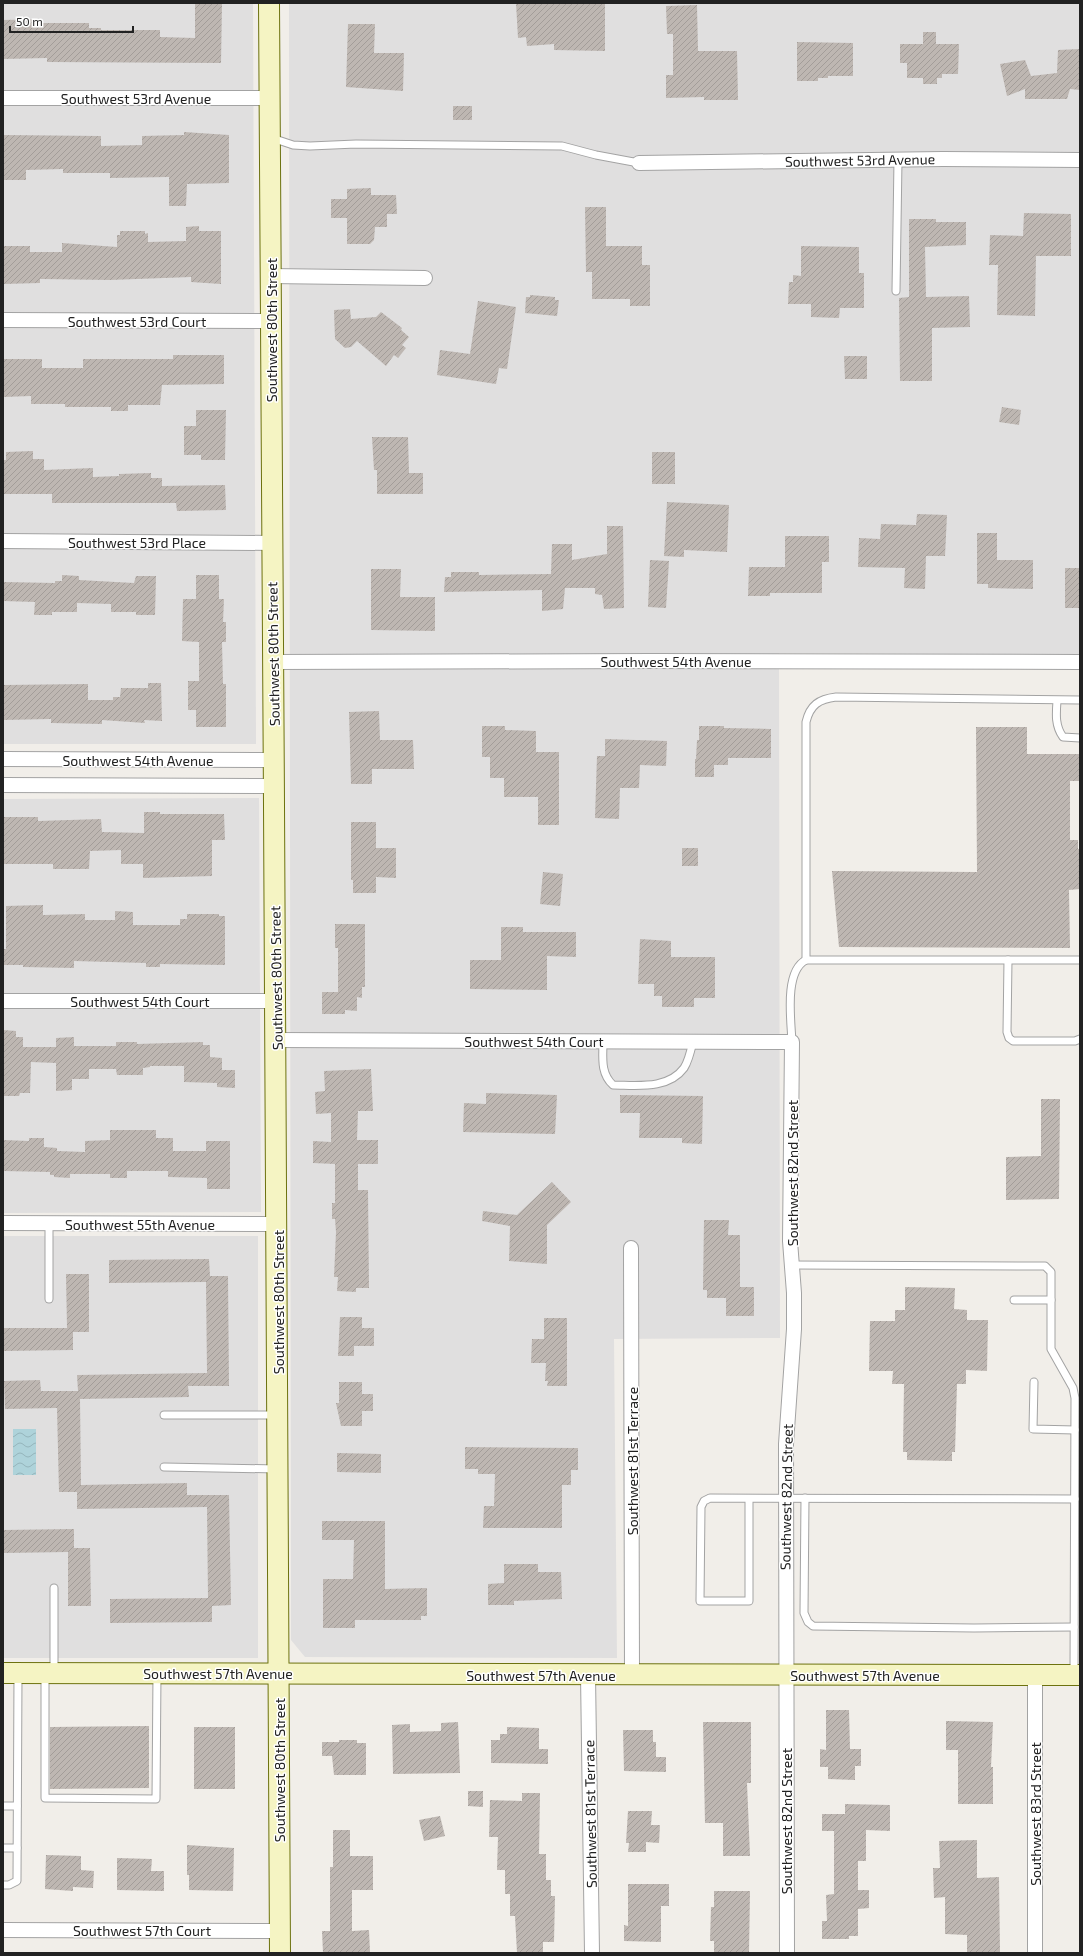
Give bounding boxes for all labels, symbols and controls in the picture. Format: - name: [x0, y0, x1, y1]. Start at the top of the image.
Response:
- scale bar: [10, 8, 133, 34]
- text: 50 m: [16, 14, 43, 28]
- street label: Southwest 53rd Avenue: [61, 90, 211, 107]
- street label: Southwest 53rd Avenue: [785, 150, 935, 170]
- street label: Southwest 80th Street: [263, 258, 280, 402]
- street label: Southwest 53rd Court: [68, 313, 206, 330]
- street label: Southwest 53rd Place: [68, 534, 206, 551]
- street label: Southwest 80th Street: [263, 582, 283, 726]
- street label: Southwest 54th Avenue: [600, 653, 752, 670]
- street label: Southwest 54th Avenue: [62, 752, 214, 769]
- street label: Southwest 80th Street: [266, 906, 286, 1050]
- street label: Southwest 54th Court: [70, 993, 210, 1010]
- street label: Southwest 54th Court: [464, 1033, 604, 1050]
- street label: Southwest 82nd Street: [784, 1100, 801, 1246]
- street label: Southwest 55th Avenue: [65, 1216, 215, 1233]
- street label: Southwest 80th Street: [270, 1230, 287, 1374]
- street label: Southwest 81st Terrace: [624, 1387, 641, 1535]
- street label: Southwest 82nd Street: [776, 1424, 796, 1570]
- street label: Southwest 57th Avenue: [143, 1665, 293, 1682]
- street label: Southwest 57th Avenue: [466, 1667, 616, 1684]
- street label: Southwest 57th Avenue: [790, 1667, 940, 1684]
- street label: Southwest 80th Street: [271, 1698, 288, 1842]
- street label: Southwest 81st Terrace: [580, 1740, 600, 1888]
- street label: Southwest 83rd Street: [1027, 1742, 1044, 1886]
- street label: Southwest 82nd Street: [778, 1748, 795, 1894]
- street label: Southwest 57th Court: [73, 1922, 211, 1939]

